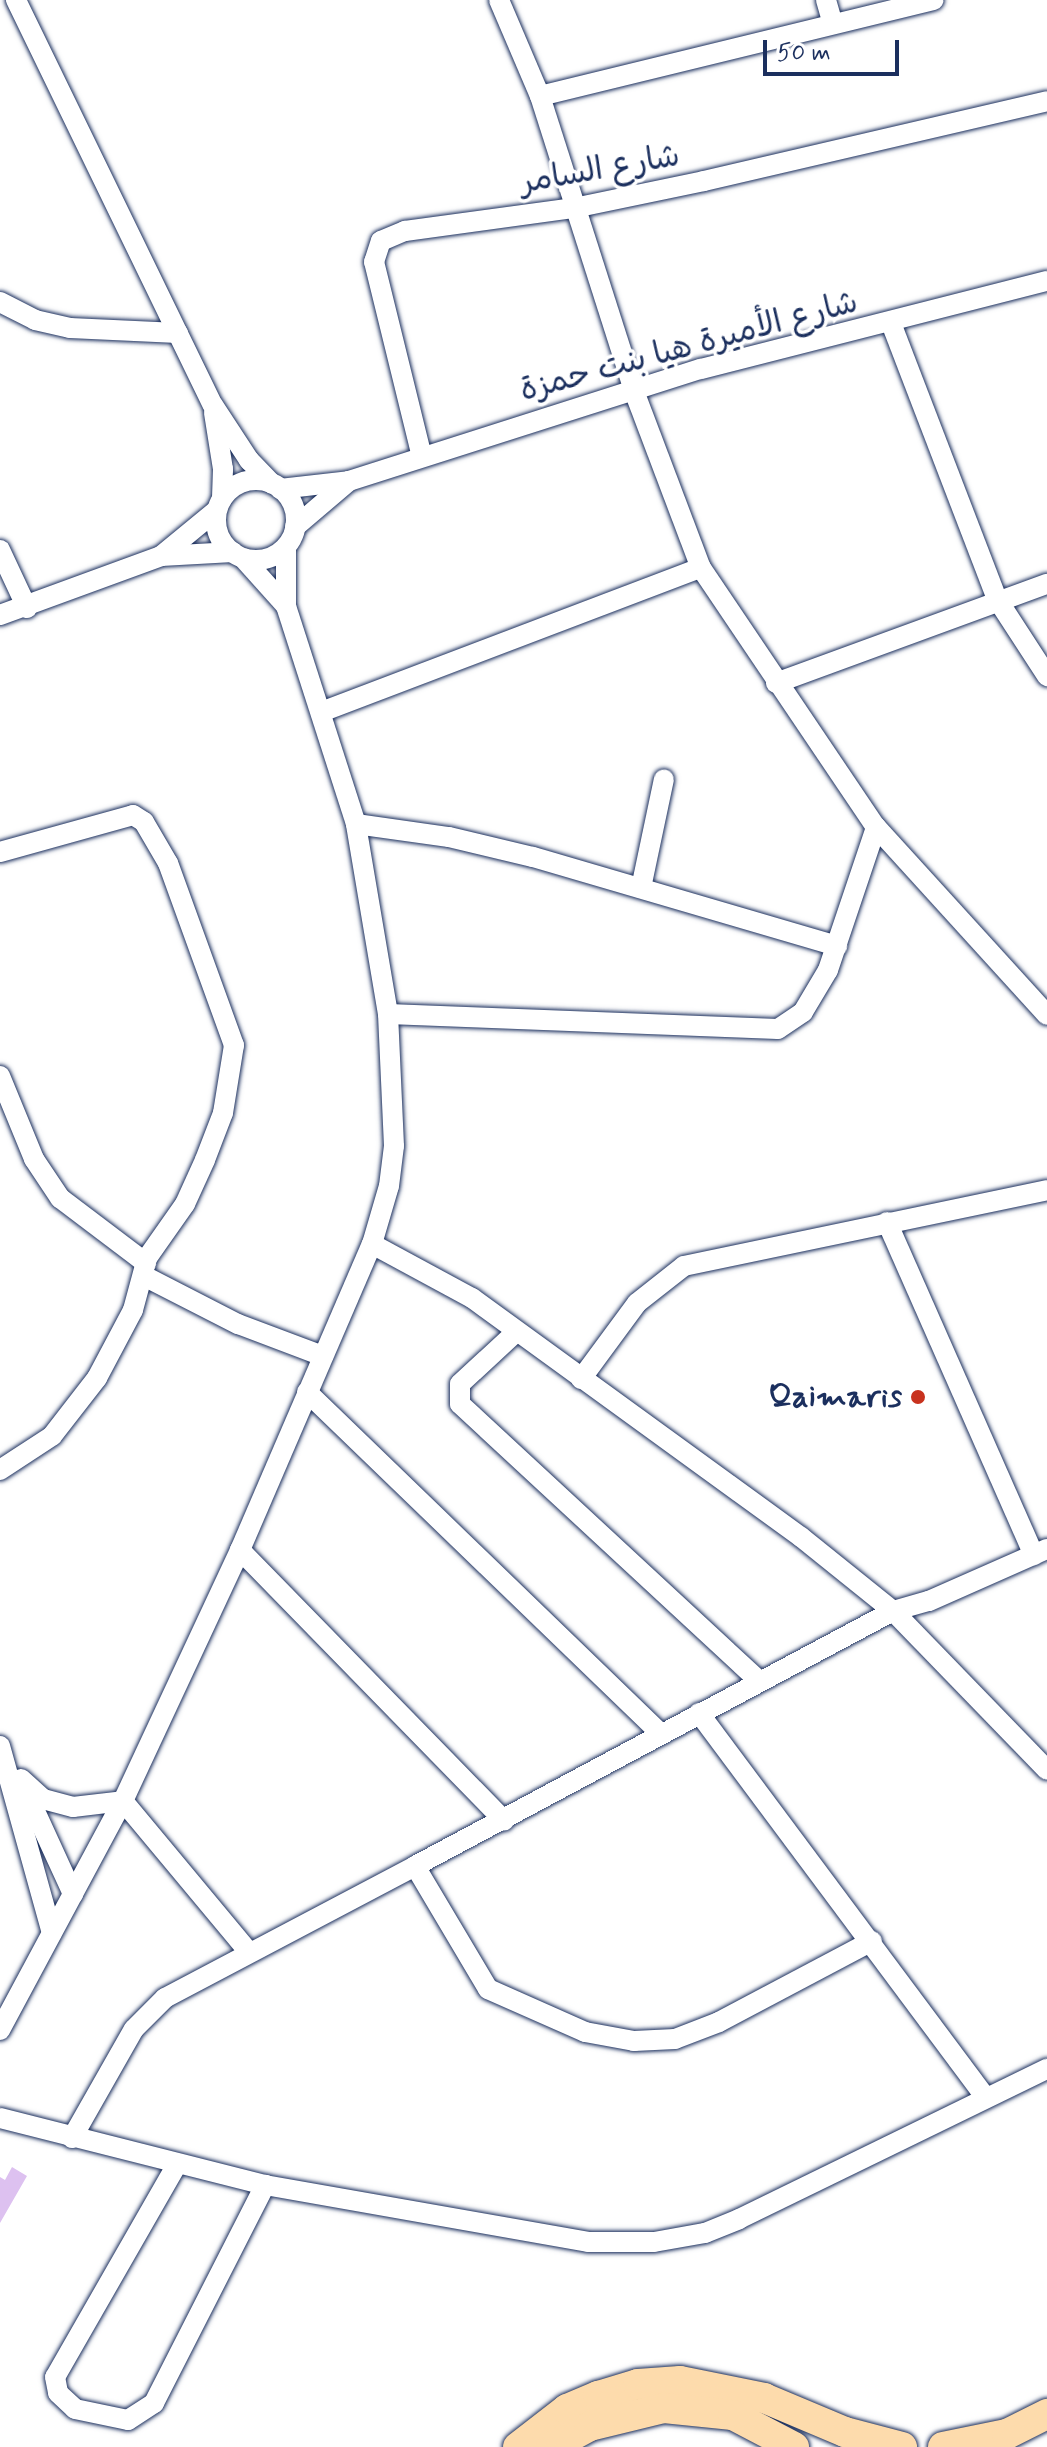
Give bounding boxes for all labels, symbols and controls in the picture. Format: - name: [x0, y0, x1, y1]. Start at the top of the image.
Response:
- scale bar: [767, 24, 903, 74]
- text: 50 m: [777, 38, 831, 69]
- street label: شارع السامر: [517, 137, 683, 203]
- street label: شارع الأميرة هيا بنت حمزة: [516, 283, 862, 411]
- place label: Qaimaris: [768, 1378, 902, 1416]
- marker: Qaimaris: [909, 1388, 927, 1406]

